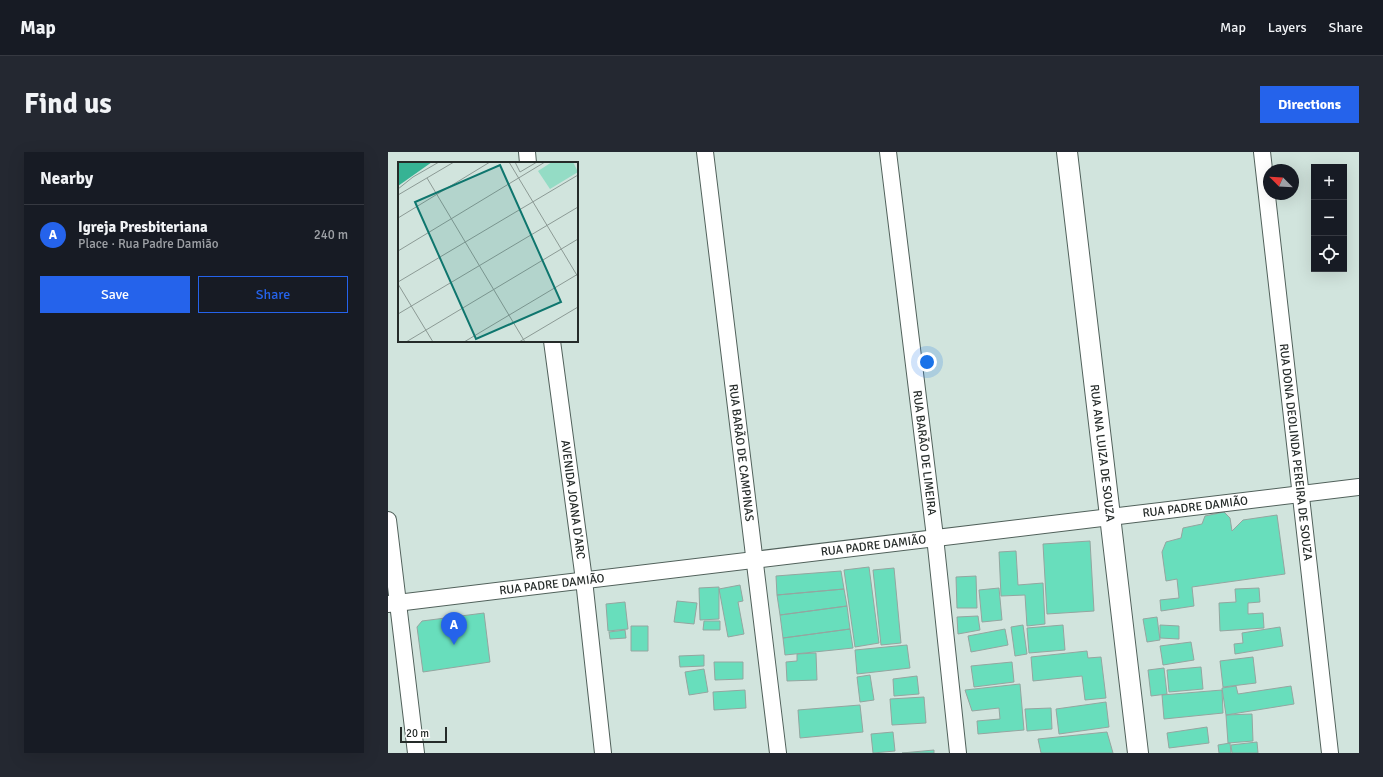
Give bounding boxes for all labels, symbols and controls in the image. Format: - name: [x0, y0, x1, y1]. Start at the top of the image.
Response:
- text: Map: [20, 16, 56, 40]
- text: Map: [1220, 19, 1246, 36]
- text: Layers: [1268, 19, 1307, 36]
- text: Share: [1329, 19, 1363, 36]
- button: Directions: [1260, 86, 1359, 123]
- text: Find us: [24, 87, 112, 121]
- inset map: [398, 162, 578, 342]
- north arrow: [1263, 164, 1299, 200]
- map controls: [1311, 164, 1347, 272]
- button: +: [1311, 164, 1347, 200]
- text: Nearby: [40, 168, 93, 189]
- button: −: [1311, 200, 1347, 236]
- text: Igreja Presbiteriana: [78, 218, 208, 236]
- text: A: [49, 227, 57, 243]
- text: 240 m: [314, 227, 348, 243]
- text: Place · Rua Padre Damião: [78, 236, 219, 252]
- button: locate: [1311, 236, 1347, 272]
- button: Save: [40, 276, 190, 313]
- button: Share: [198, 276, 348, 313]
- street label: RUA DONA DEOLINDA PEREIRA DE SOUZA: [1276, 343, 1316, 562]
- your location: [917, 352, 937, 372]
- street label: RUA BARÃO DE CAMPINAS: [726, 383, 757, 523]
- street label: RUA ANA LUIZA DE SOUZA: [1087, 383, 1118, 523]
- street label: RUA BARÃO DE LIMEIRA: [910, 389, 940, 517]
- street label: AVENIDA JOANA D'ARC: [558, 439, 589, 560]
- street label: RUA PADRE DAMIÃO: [1142, 493, 1249, 521]
- street label: RUA PADRE DAMIÃO: [820, 532, 927, 559]
- street label: RUA PADRE DAMIÃO: [498, 570, 605, 598]
- pin: A: [441, 612, 467, 645]
- scale bar: [400, 725, 447, 744]
- text: 20 m: [406, 727, 429, 740]

